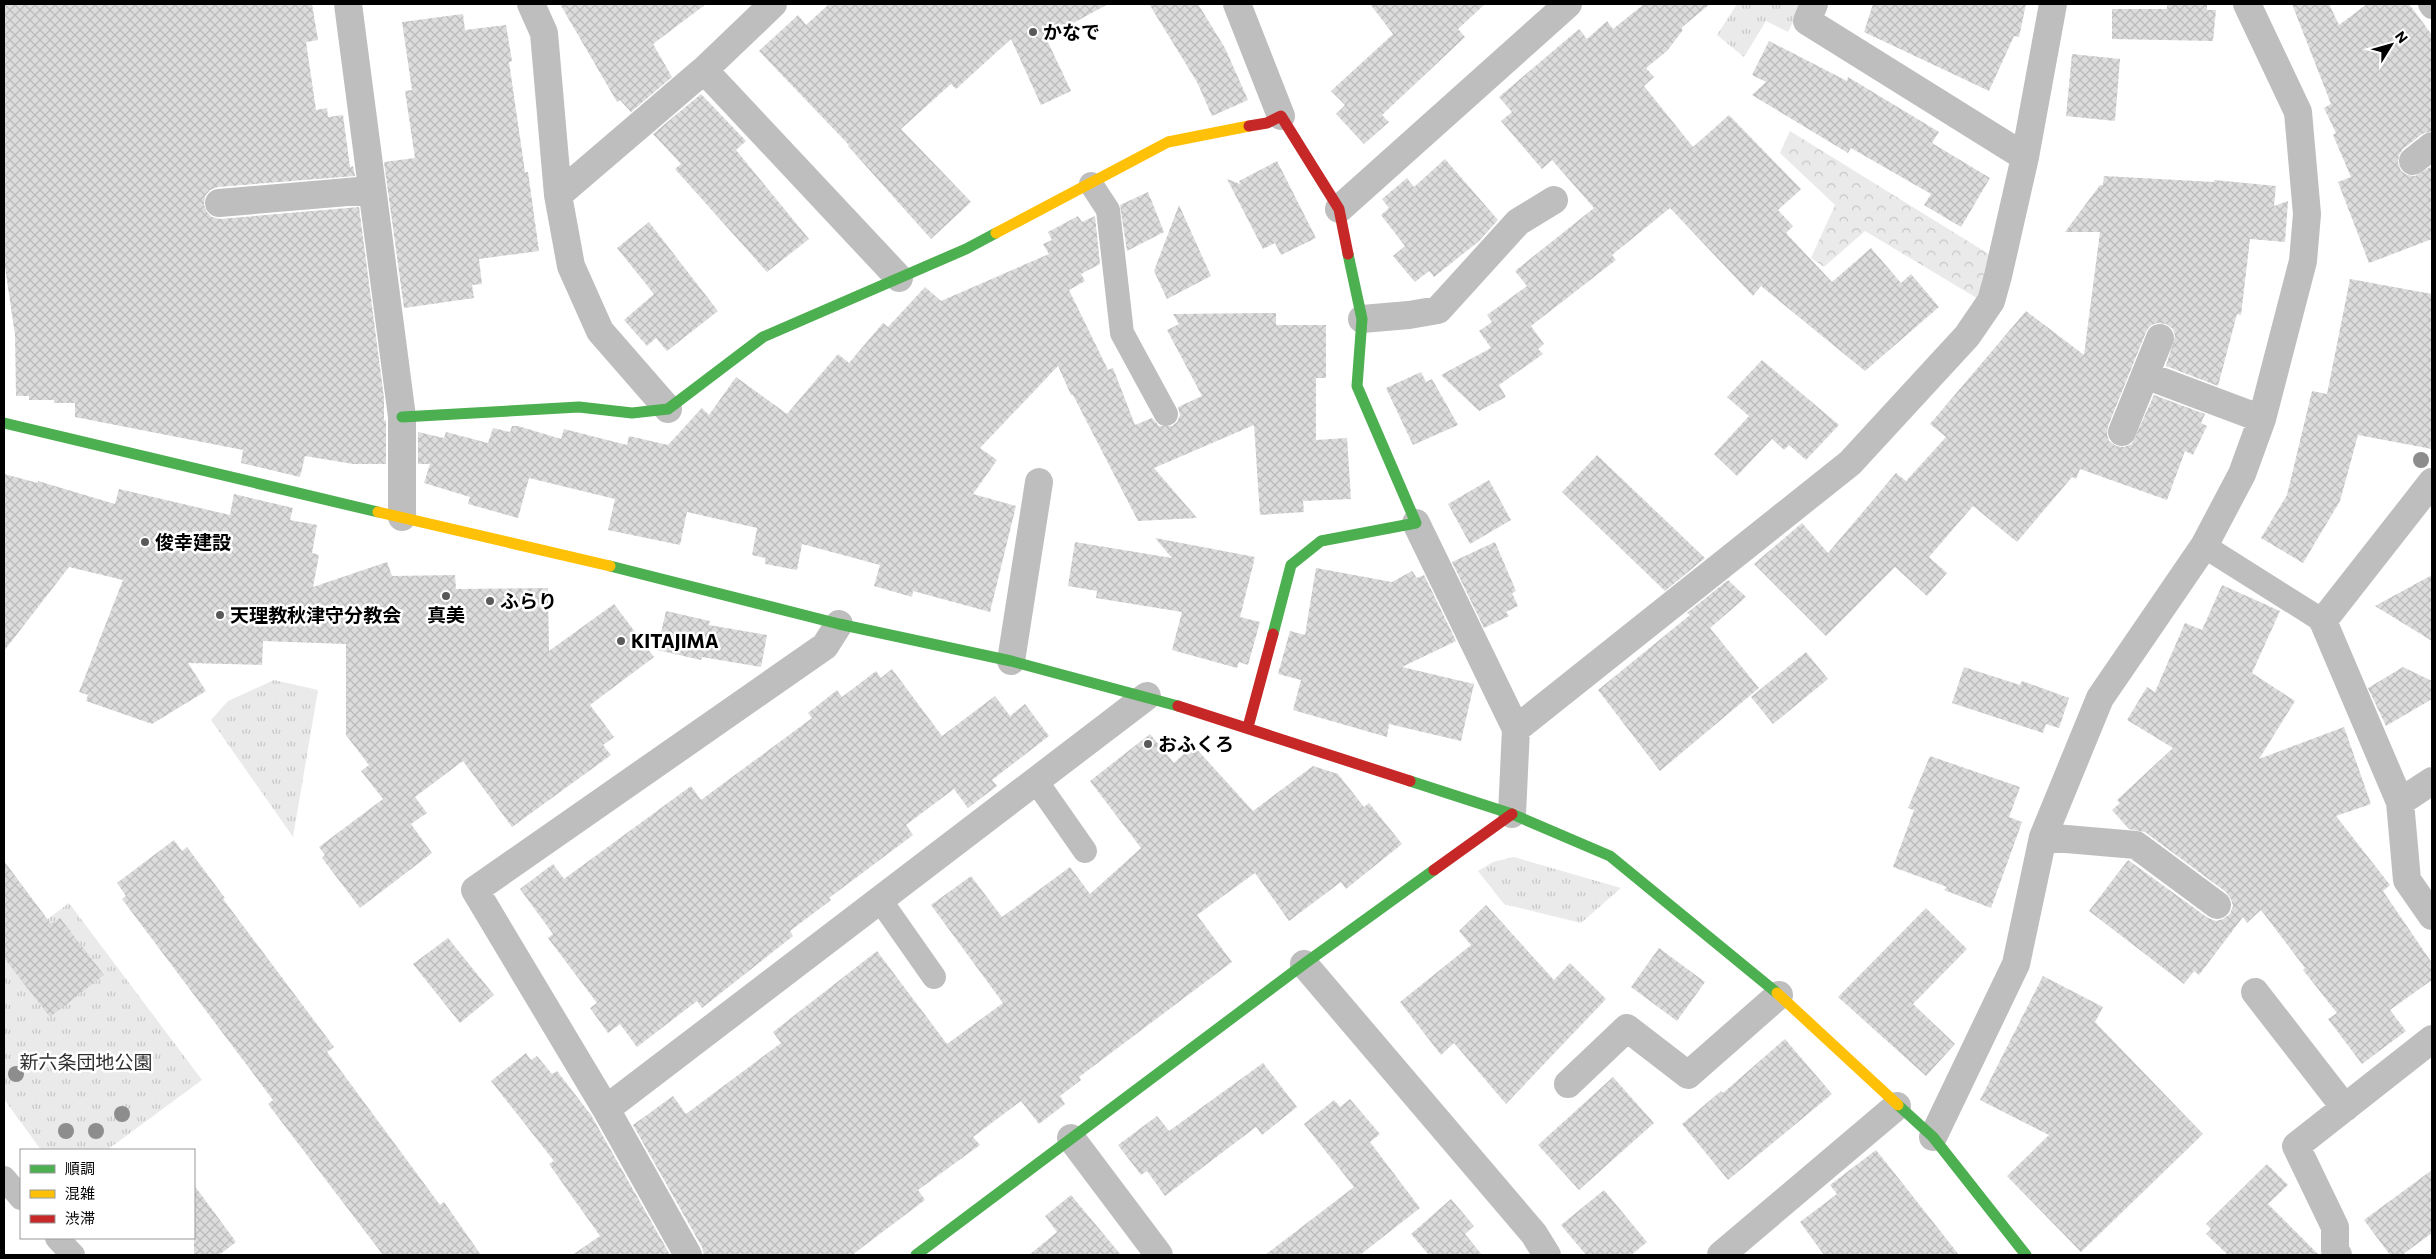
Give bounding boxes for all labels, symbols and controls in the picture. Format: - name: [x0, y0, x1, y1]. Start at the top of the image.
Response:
- place label: かなで: [1043, 20, 1100, 43]
- north arrow: [2366, 20, 2416, 70]
- marker: かなで: [1027, 26, 1039, 38]
- text: N: [2392, 28, 2412, 46]
- place label: 俊幸建設: [155, 530, 231, 553]
- marker: 俊幸建設: [139, 536, 151, 548]
- place label: ふらり: [500, 589, 557, 612]
- marker: 真美: [440, 590, 452, 602]
- marker: ふらり: [484, 595, 496, 607]
- place label: 天理教秋津守分教会: [230, 603, 401, 626]
- place label: 真美: [427, 603, 465, 626]
- marker: 天理教秋津守分教会: [214, 609, 226, 621]
- place label: KITAJIMA: [631, 629, 719, 652]
- marker: KITAJIMA: [615, 635, 627, 647]
- place label: おふくろ: [1158, 732, 1234, 755]
- marker: おふくろ: [1142, 738, 1154, 750]
- park label: 新六条団地公園: [19, 1050, 153, 1073]
- legend: [20, 1149, 195, 1239]
- text: 順調: [65, 1159, 95, 1177]
- text: 混雑: [65, 1184, 95, 1202]
- text: 渋滞: [65, 1209, 95, 1227]

